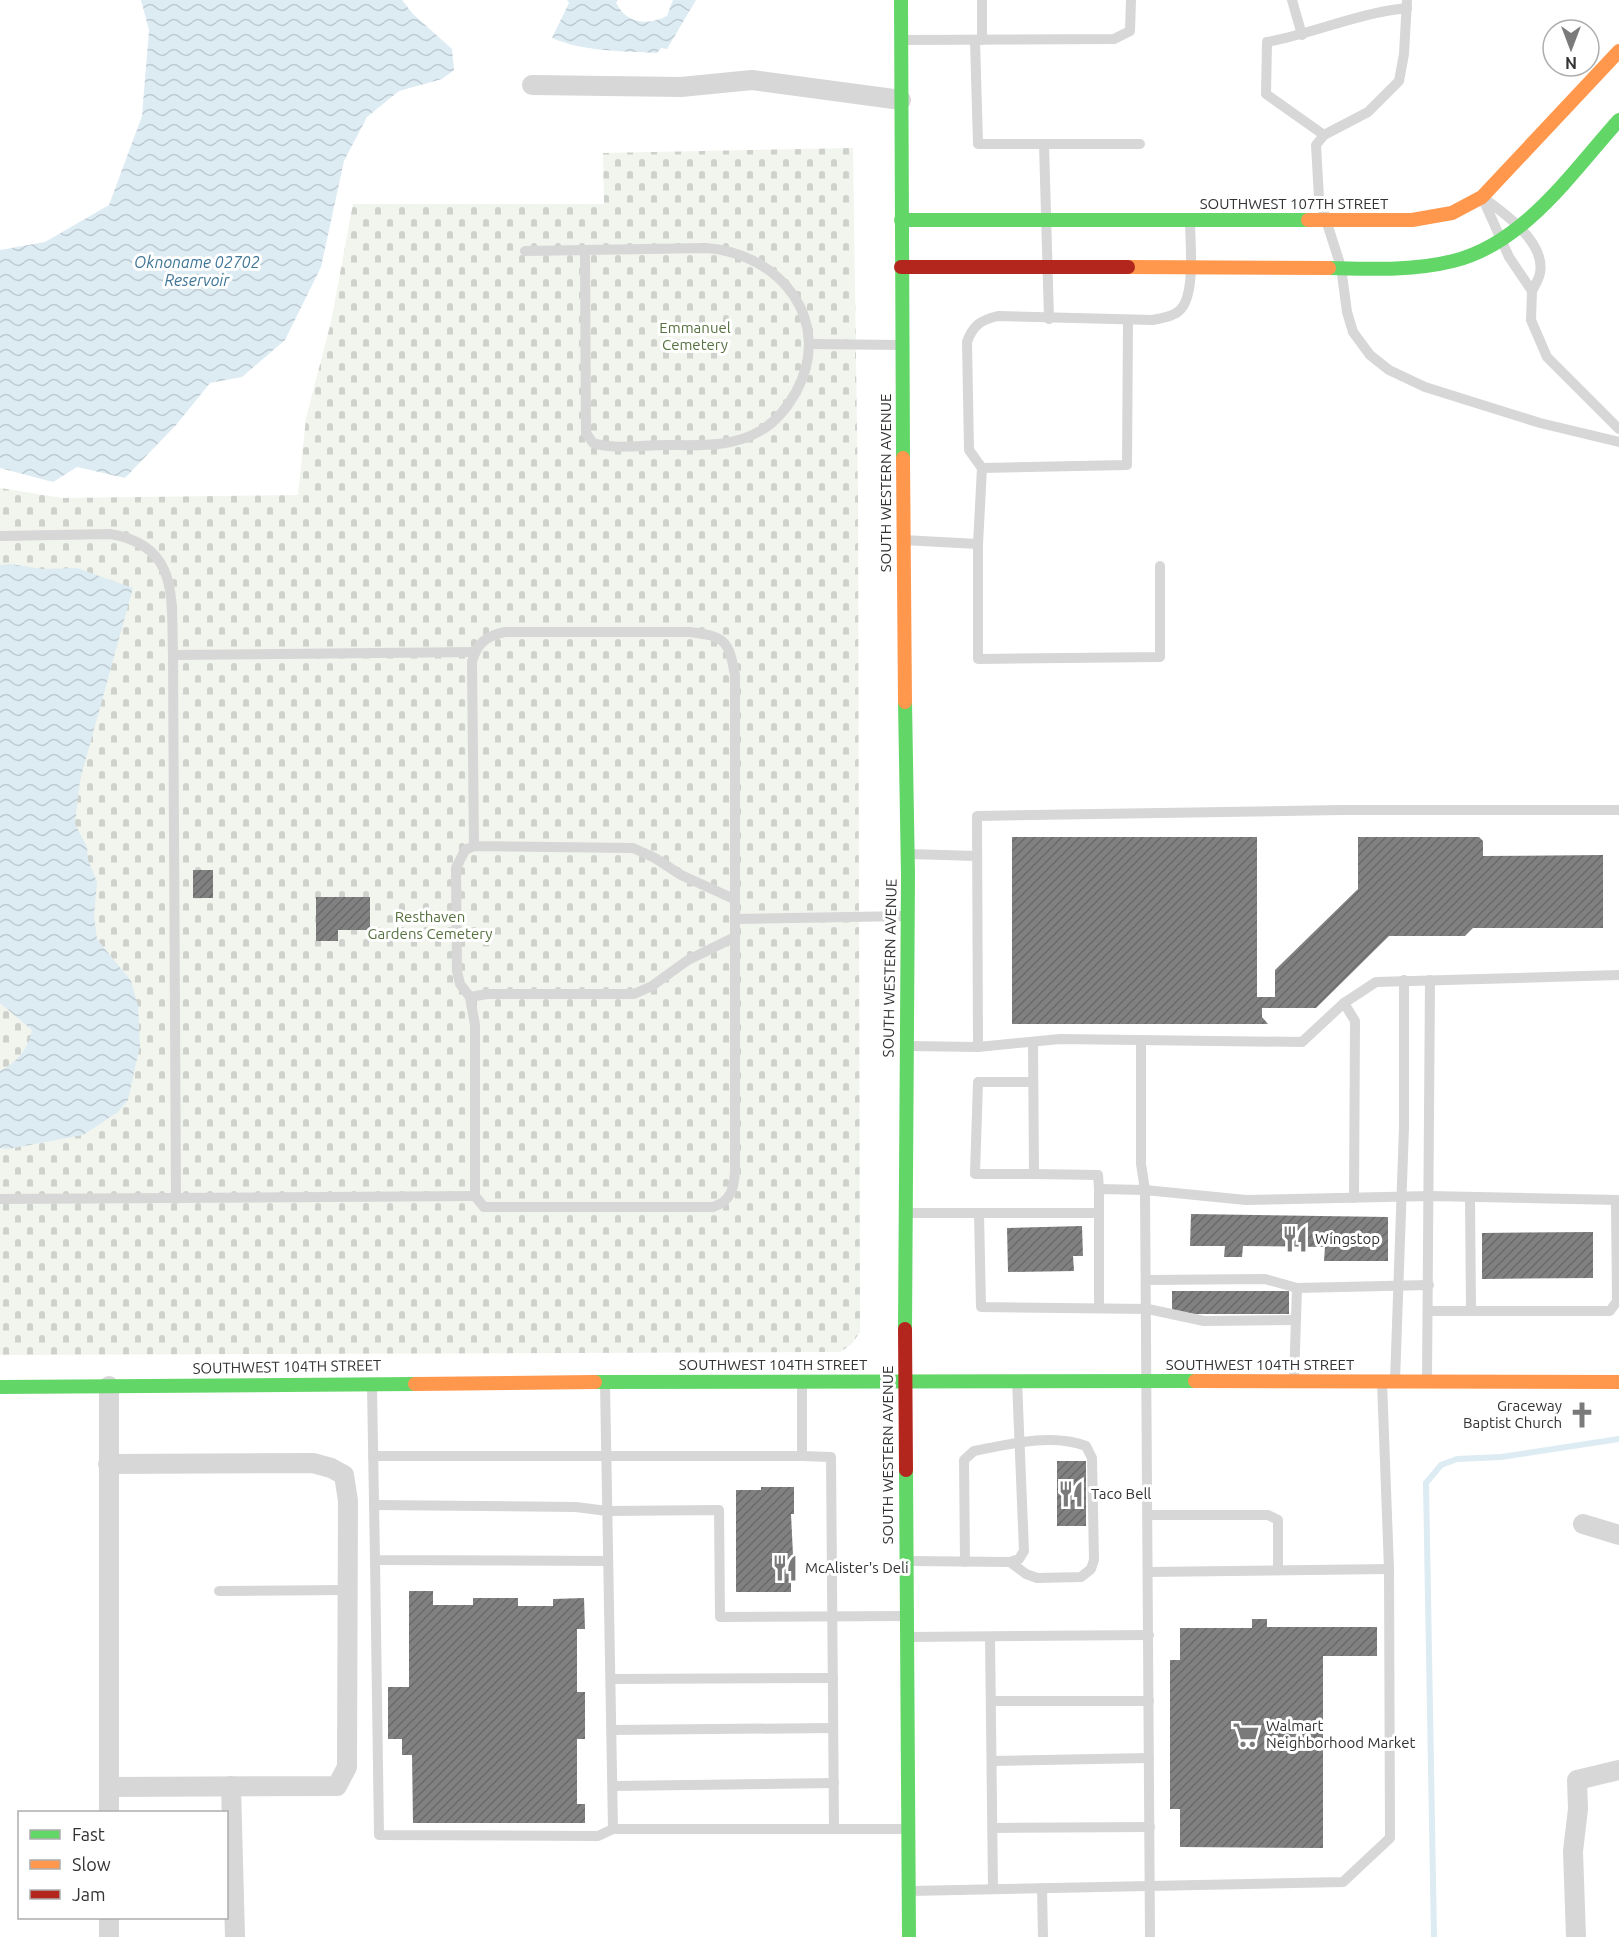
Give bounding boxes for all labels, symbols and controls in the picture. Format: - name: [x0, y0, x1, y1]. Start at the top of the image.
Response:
- north arrow: [1541, 18, 1601, 78]
- text: N: [1565, 54, 1577, 72]
- street label: SOUTHWEST 107TH STREET: [1200, 195, 1389, 212]
- water label: Oknoname 02702 Reservoir: [134, 253, 260, 289]
- park label: Emmanuel Cemetery: [659, 319, 731, 353]
- street label: SOUTH WESTERN AVENUE: [877, 394, 894, 572]
- street label: SOUTH WESTERN AVENUE: [879, 879, 900, 1057]
- park label: Resthaven Gardens Cemetery: [368, 908, 492, 942]
- restaurant icon: Wingstop: [1280, 1224, 1310, 1254]
- place label: Wingstop: [1315, 1230, 1380, 1247]
- street label: SOUTHWEST 104TH STREET: [192, 1356, 382, 1377]
- street label: SOUTHWEST 104TH STREET: [679, 1356, 868, 1373]
- street label: SOUTHWEST 104TH STREET: [1166, 1356, 1355, 1373]
- street label: SOUTH WESTERN AVENUE: [879, 1366, 896, 1544]
- place label: Graceway Baptist Church: [1463, 1397, 1562, 1431]
- church icon: Graceway Baptist Church: [1567, 1400, 1597, 1430]
- restaurant icon: Taco Bell: [1056, 1479, 1086, 1509]
- place label: Taco Bell: [1091, 1485, 1151, 1502]
- restaurant icon: McAlister's Deli: [770, 1553, 800, 1583]
- place label: McAlister's Deli: [805, 1559, 909, 1576]
- place label: Walmart Neighborhood Market: [1266, 1717, 1415, 1751]
- supermarket icon: Walmart Neighborhood Market: [1231, 1720, 1261, 1750]
- legend: [18, 1811, 228, 1919]
- text: Fast: [72, 1824, 105, 1844]
- text: Slow: [72, 1854, 111, 1874]
- text: Jam: [72, 1884, 106, 1904]

